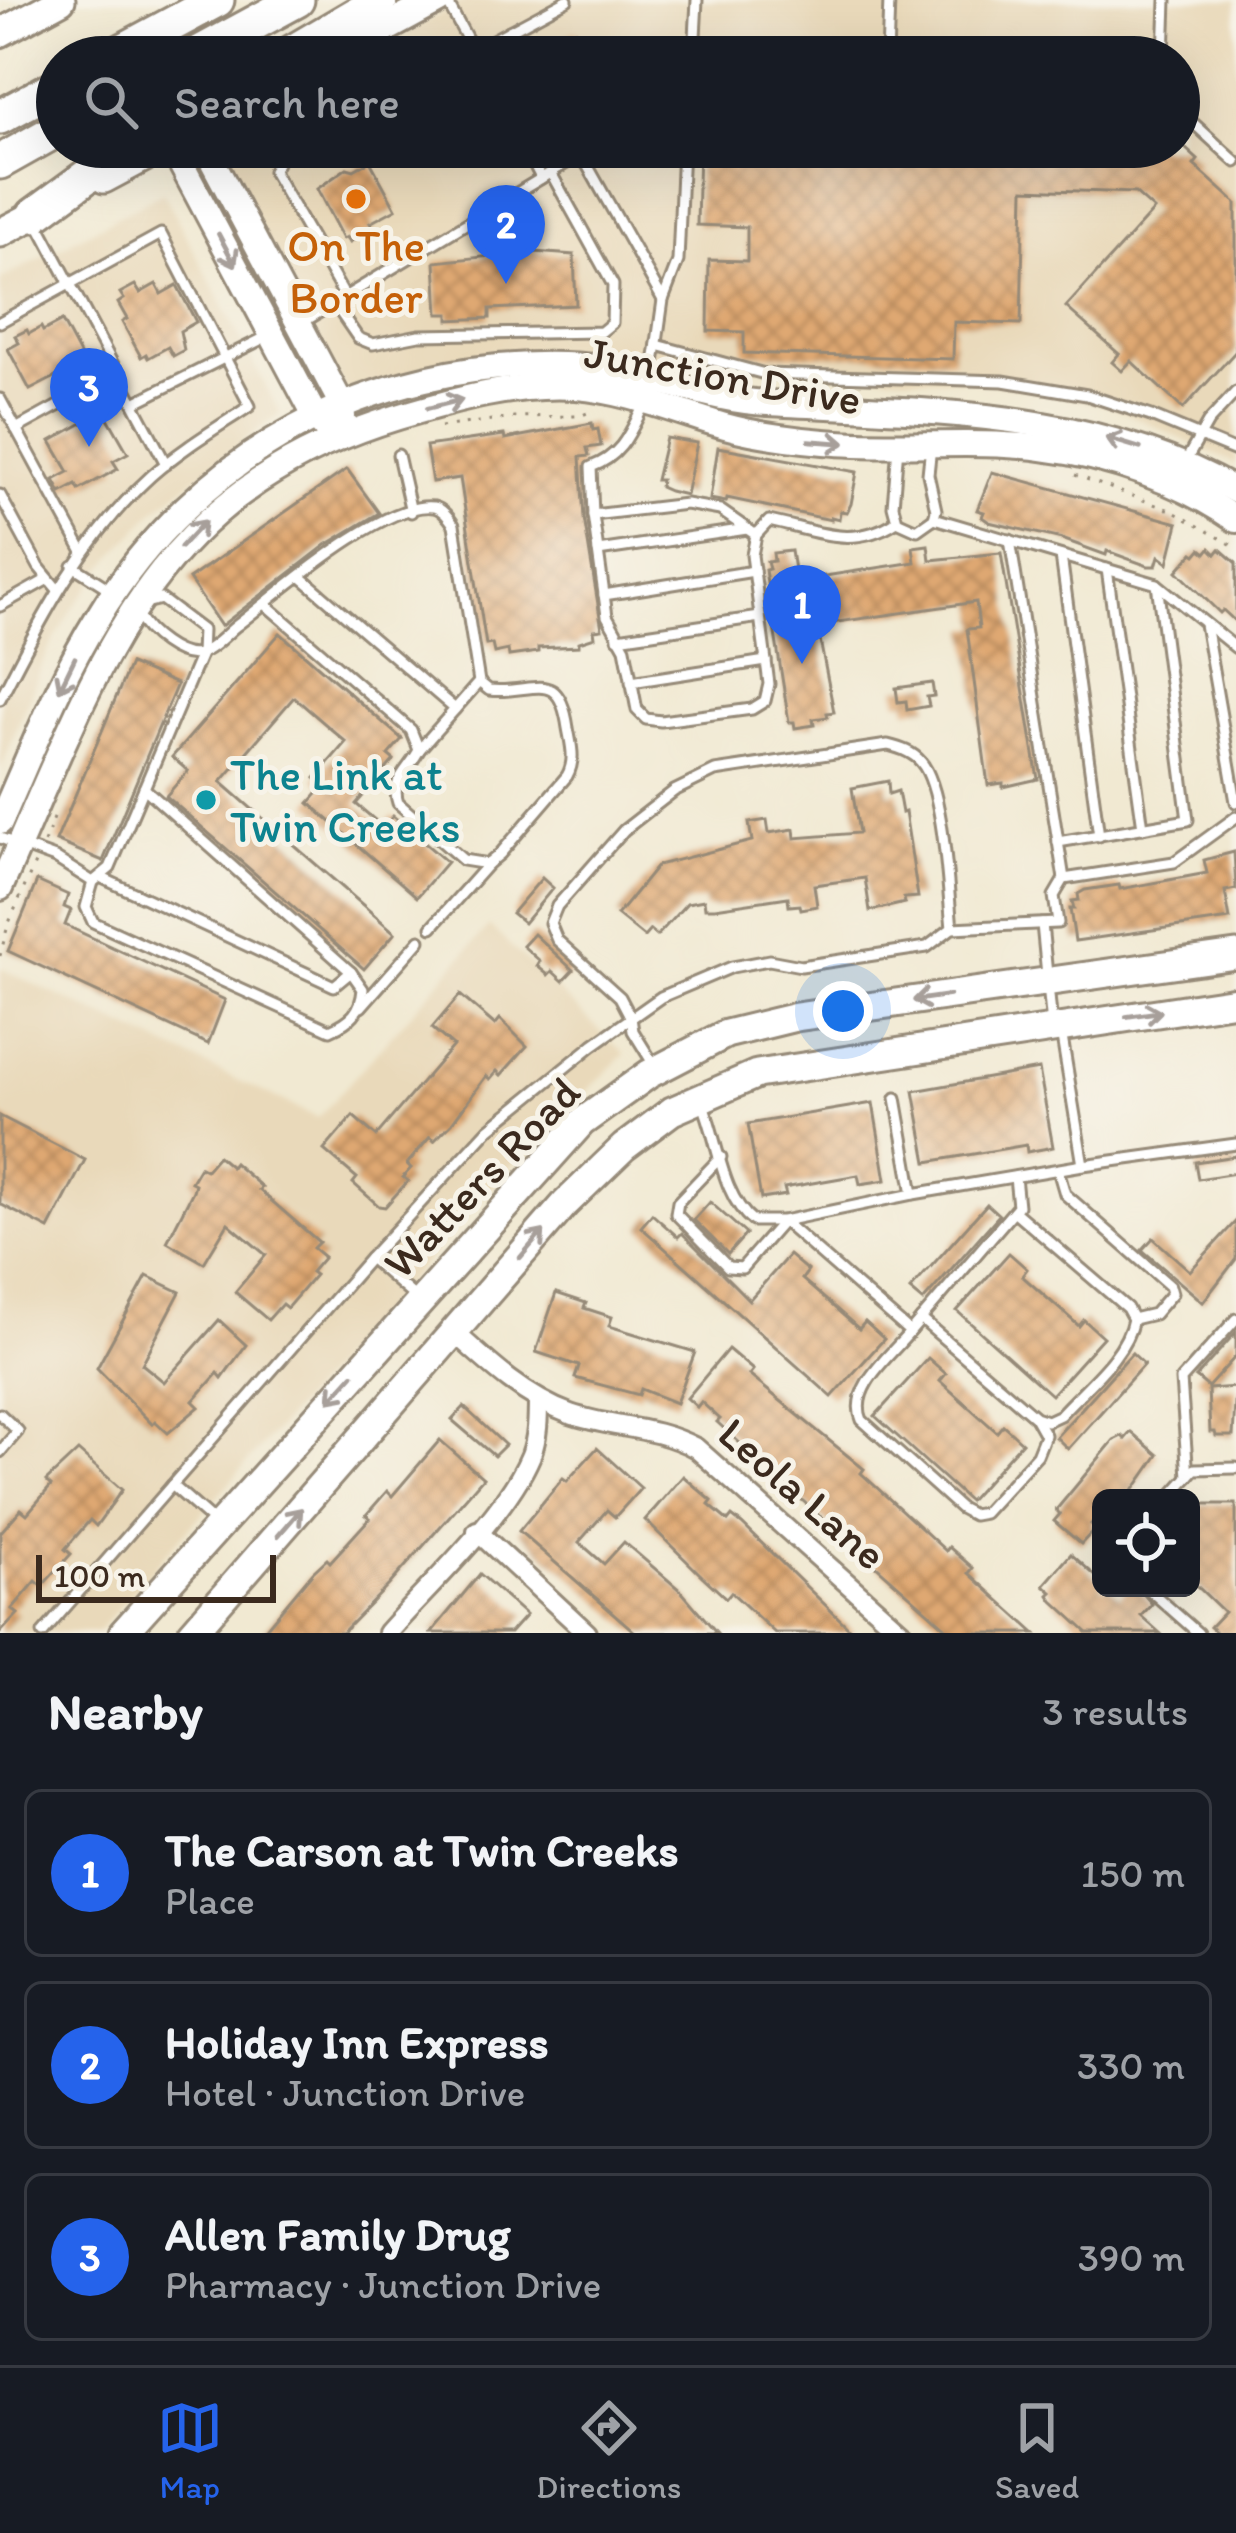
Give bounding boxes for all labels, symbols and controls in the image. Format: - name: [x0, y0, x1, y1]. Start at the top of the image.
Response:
- search box: [36, 36, 1200, 168]
- icon: search: [78, 69, 144, 135]
- text: Search here: [174, 75, 400, 129]
- pin: 2: [467, 185, 545, 284]
- marker: On The Border: [343, 186, 369, 212]
- place label: On The Border: [287, 218, 425, 324]
- one-way arrow: [216, 232, 239, 268]
- street label: Junction Drive: [581, 324, 865, 426]
- pin: 3: [50, 348, 128, 447]
- one-way arrow: [425, 392, 463, 414]
- one-way arrow: [807, 430, 846, 453]
- one-way arrow: [1105, 431, 1143, 453]
- one-way arrow: [179, 520, 207, 550]
- pin: 1: [763, 565, 841, 664]
- one-way arrow: [54, 656, 77, 692]
- place label: The Link at Twin Creeks: [230, 747, 460, 853]
- marker: The Link at Twin Creeks: [193, 787, 219, 813]
- your location: [813, 981, 873, 1041]
- one-way arrow: [912, 987, 951, 1010]
- one-way arrow: [1124, 1002, 1163, 1025]
- street label: Watters Road: [371, 1065, 591, 1289]
- one-way arrow: [517, 1229, 545, 1260]
- one-way arrow: [328, 1373, 355, 1403]
- street label: Leola Lane: [708, 1405, 898, 1581]
- map controls: [1092, 1489, 1200, 1597]
- button: locate: [1092, 1489, 1200, 1597]
- one-way arrow: [275, 1507, 303, 1538]
- scale bar: [36, 1549, 276, 1602]
- text: 100 m: [54, 1556, 145, 1595]
- text: Nearby: [48, 1681, 203, 1742]
- text: 3 results: [1042, 1688, 1188, 1735]
- text: The Carson at Twin Creeks: [165, 1823, 678, 1877]
- text: 1: [81, 1850, 99, 1897]
- text: 150 m: [1081, 1850, 1185, 1897]
- text: Place: [165, 1877, 255, 1924]
- text: Holiday Inn Express: [165, 2015, 549, 2069]
- text: 2: [80, 2042, 100, 2089]
- text: 330 m: [1077, 2042, 1185, 2089]
- text: Hotel · Junction Drive: [165, 2069, 525, 2116]
- text: Allen Family Drug: [165, 2207, 510, 2261]
- text: 3: [79, 2234, 101, 2281]
- text: 390 m: [1078, 2234, 1185, 2281]
- text: Pharmacy · Junction Drive: [165, 2261, 601, 2308]
- tab: Map: [157, 2395, 223, 2506]
- tab: Directions: [536, 2395, 681, 2506]
- tab: Saved: [995, 2395, 1079, 2506]

